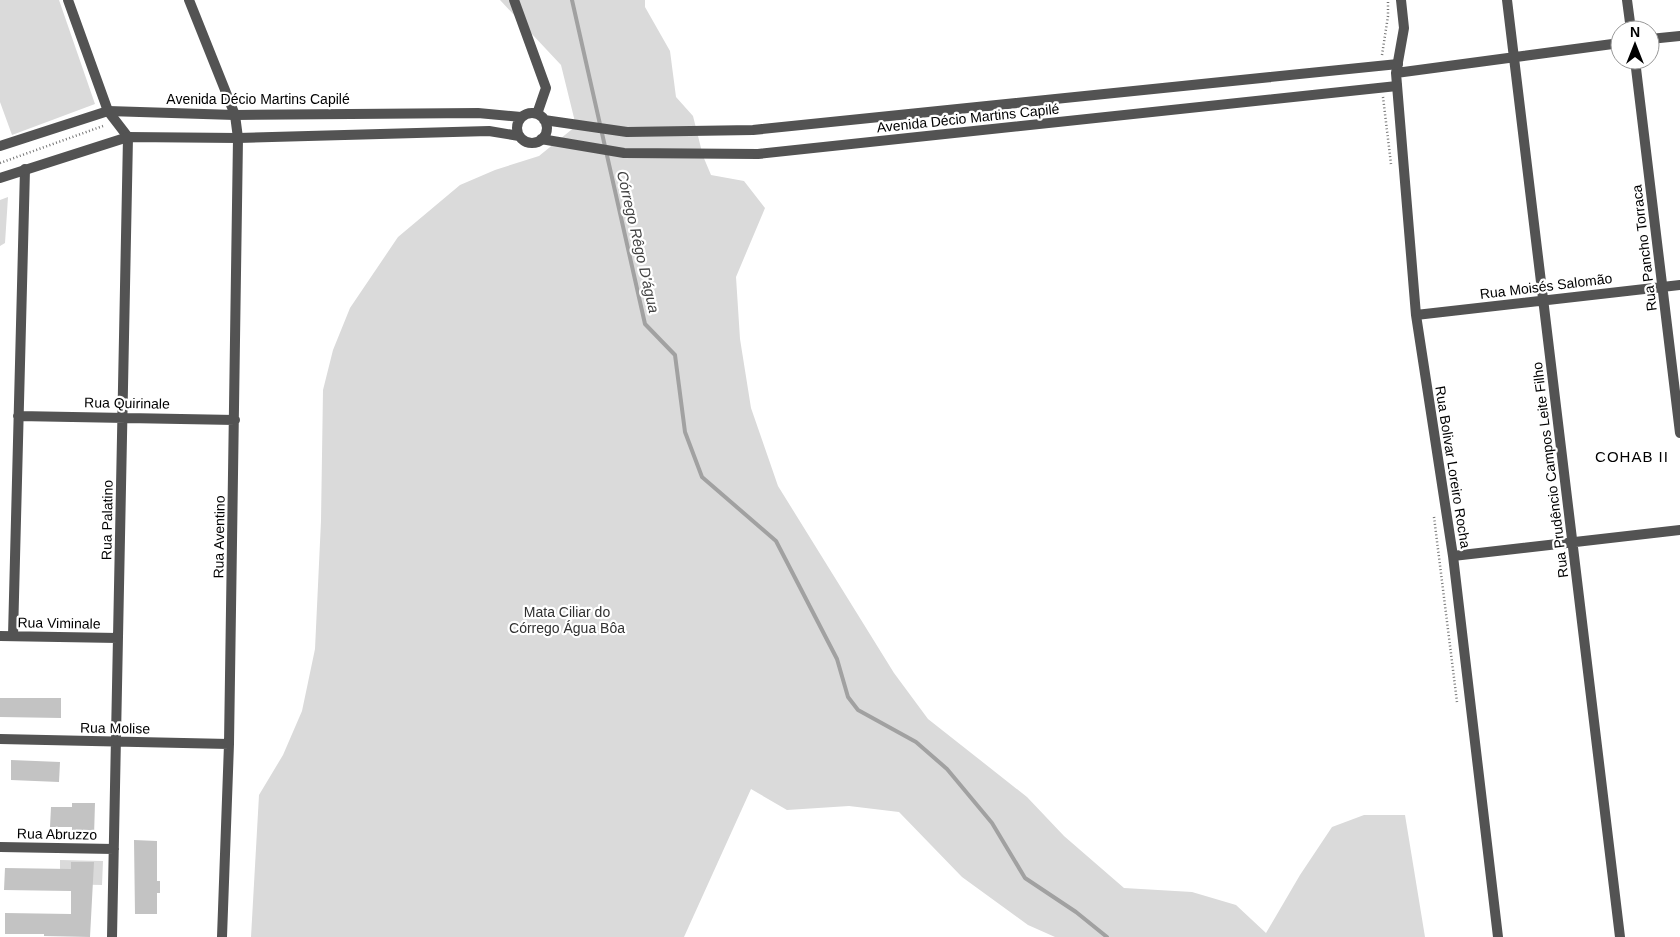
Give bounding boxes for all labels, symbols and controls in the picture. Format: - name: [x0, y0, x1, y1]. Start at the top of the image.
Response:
- north arrow: [1610, 20, 1660, 70]
- text: N: [1630, 24, 1640, 40]
- street label: Avenida Décio Martins Capilé: [166, 91, 350, 107]
- street label: Avenida Décio Martins Capilé: [876, 100, 1060, 136]
- water label: Córrego Rêgo D'água: [614, 169, 663, 315]
- street label: Rua Pancho Torraca: [1628, 184, 1660, 312]
- street label: Rua Moisés Salomão: [1479, 270, 1613, 302]
- street label: Rua Prudêncio Campos Leite Filho: [1529, 361, 1571, 579]
- street label: Rua Bolivar Loreiro Rocha: [1432, 385, 1474, 550]
- street label: Rua Quirinale: [84, 394, 170, 412]
- district label: COHAB II: [1595, 448, 1669, 465]
- street label: Rua Palatino: [98, 480, 116, 560]
- street label: Rua Aventino: [210, 495, 228, 579]
- park label: Mata Ciliar do Córrego Água Bôa: [509, 604, 625, 636]
- street label: Rua Viminale: [17, 614, 101, 632]
- street label: Rua Molise: [80, 719, 150, 737]
- street label: Rua Abruzzo: [17, 825, 97, 843]

